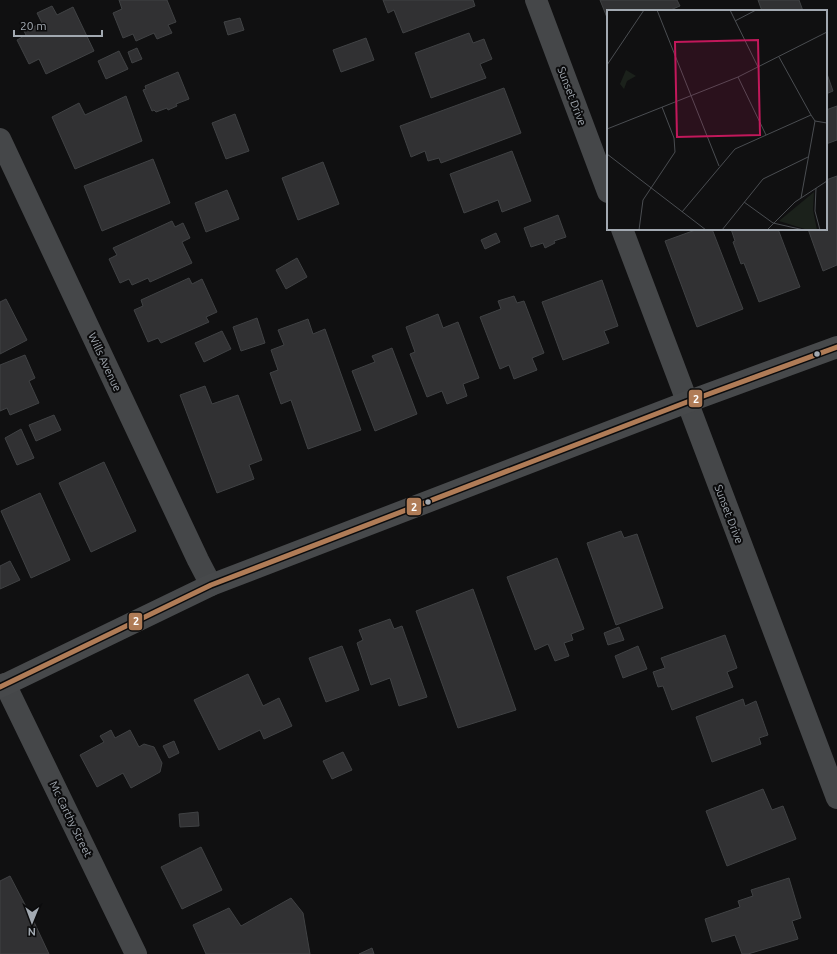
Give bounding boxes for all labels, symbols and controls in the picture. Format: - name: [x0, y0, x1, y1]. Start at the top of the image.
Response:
- inset map: [607, 10, 827, 230]
- scale bar: [14, 12, 102, 38]
- text: 20 m: [20, 19, 47, 32]
- street label: Sunset Drive: [555, 65, 589, 127]
- street label: Wills Avenue: [86, 331, 124, 393]
- unlabelled marker: [812, 349, 822, 359]
- line badge: 2: [688, 389, 703, 408]
- text: 2: [693, 393, 699, 405]
- street label: Sunset Drive: [712, 483, 746, 545]
- line badge: 2: [406, 497, 422, 516]
- unlabelled marker: [423, 497, 433, 507]
- text: 2: [411, 501, 417, 513]
- line badge: 2: [128, 612, 143, 631]
- text: 2: [133, 615, 139, 627]
- street label: Mc Carthy Street: [47, 779, 95, 859]
- north arrow: [12, 902, 52, 942]
- text: N: [28, 926, 36, 938]

